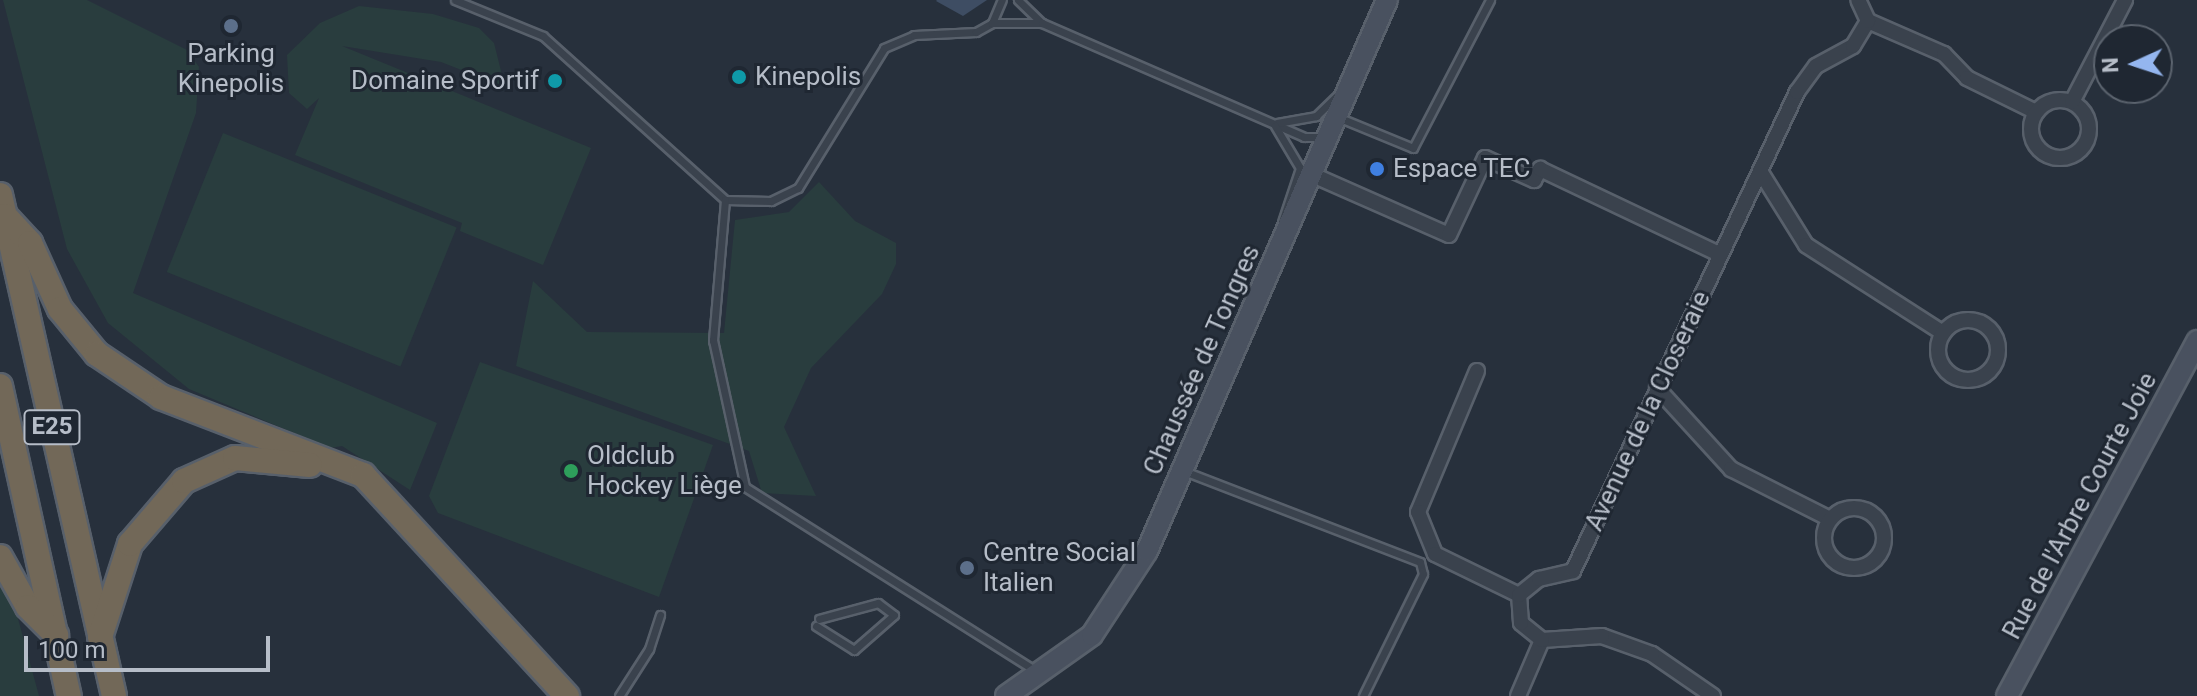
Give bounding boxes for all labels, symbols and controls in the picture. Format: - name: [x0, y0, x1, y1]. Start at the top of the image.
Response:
- marker: Parking Kinepolis: [222, 17, 240, 35]
- north arrow: [2093, 24, 2173, 104]
- place label: Parking Kinepolis: [178, 38, 284, 100]
- text: N: [2098, 57, 2123, 74]
- place label: Kinepolis: [755, 61, 861, 93]
- place label: Domaine Sportif: [351, 65, 539, 97]
- marker: Kinepolis: [730, 68, 748, 86]
- marker: Domaine Sportif: [546, 72, 564, 90]
- place label: Espace TEC: [1393, 153, 1531, 185]
- marker: Espace TEC: [1368, 160, 1386, 178]
- street label: Chaussée de Tongres: [1137, 240, 1267, 480]
- street label: Avenue de la Closeraie: [1579, 286, 1717, 536]
- street label: Rue de l'Arbre Courte Joie: [1996, 367, 2164, 645]
- road number: E25: [22, 407, 82, 447]
- place label: Oldclub Hockey Liège: [587, 440, 742, 502]
- marker: Oldclub Hockey Liège: [562, 462, 580, 480]
- place label: Centre Social Italien: [983, 537, 1136, 598]
- marker: Centre Social Italien: [958, 559, 976, 577]
- scale bar: [28, 620, 274, 670]
- text: 100 m: [38, 636, 105, 664]

